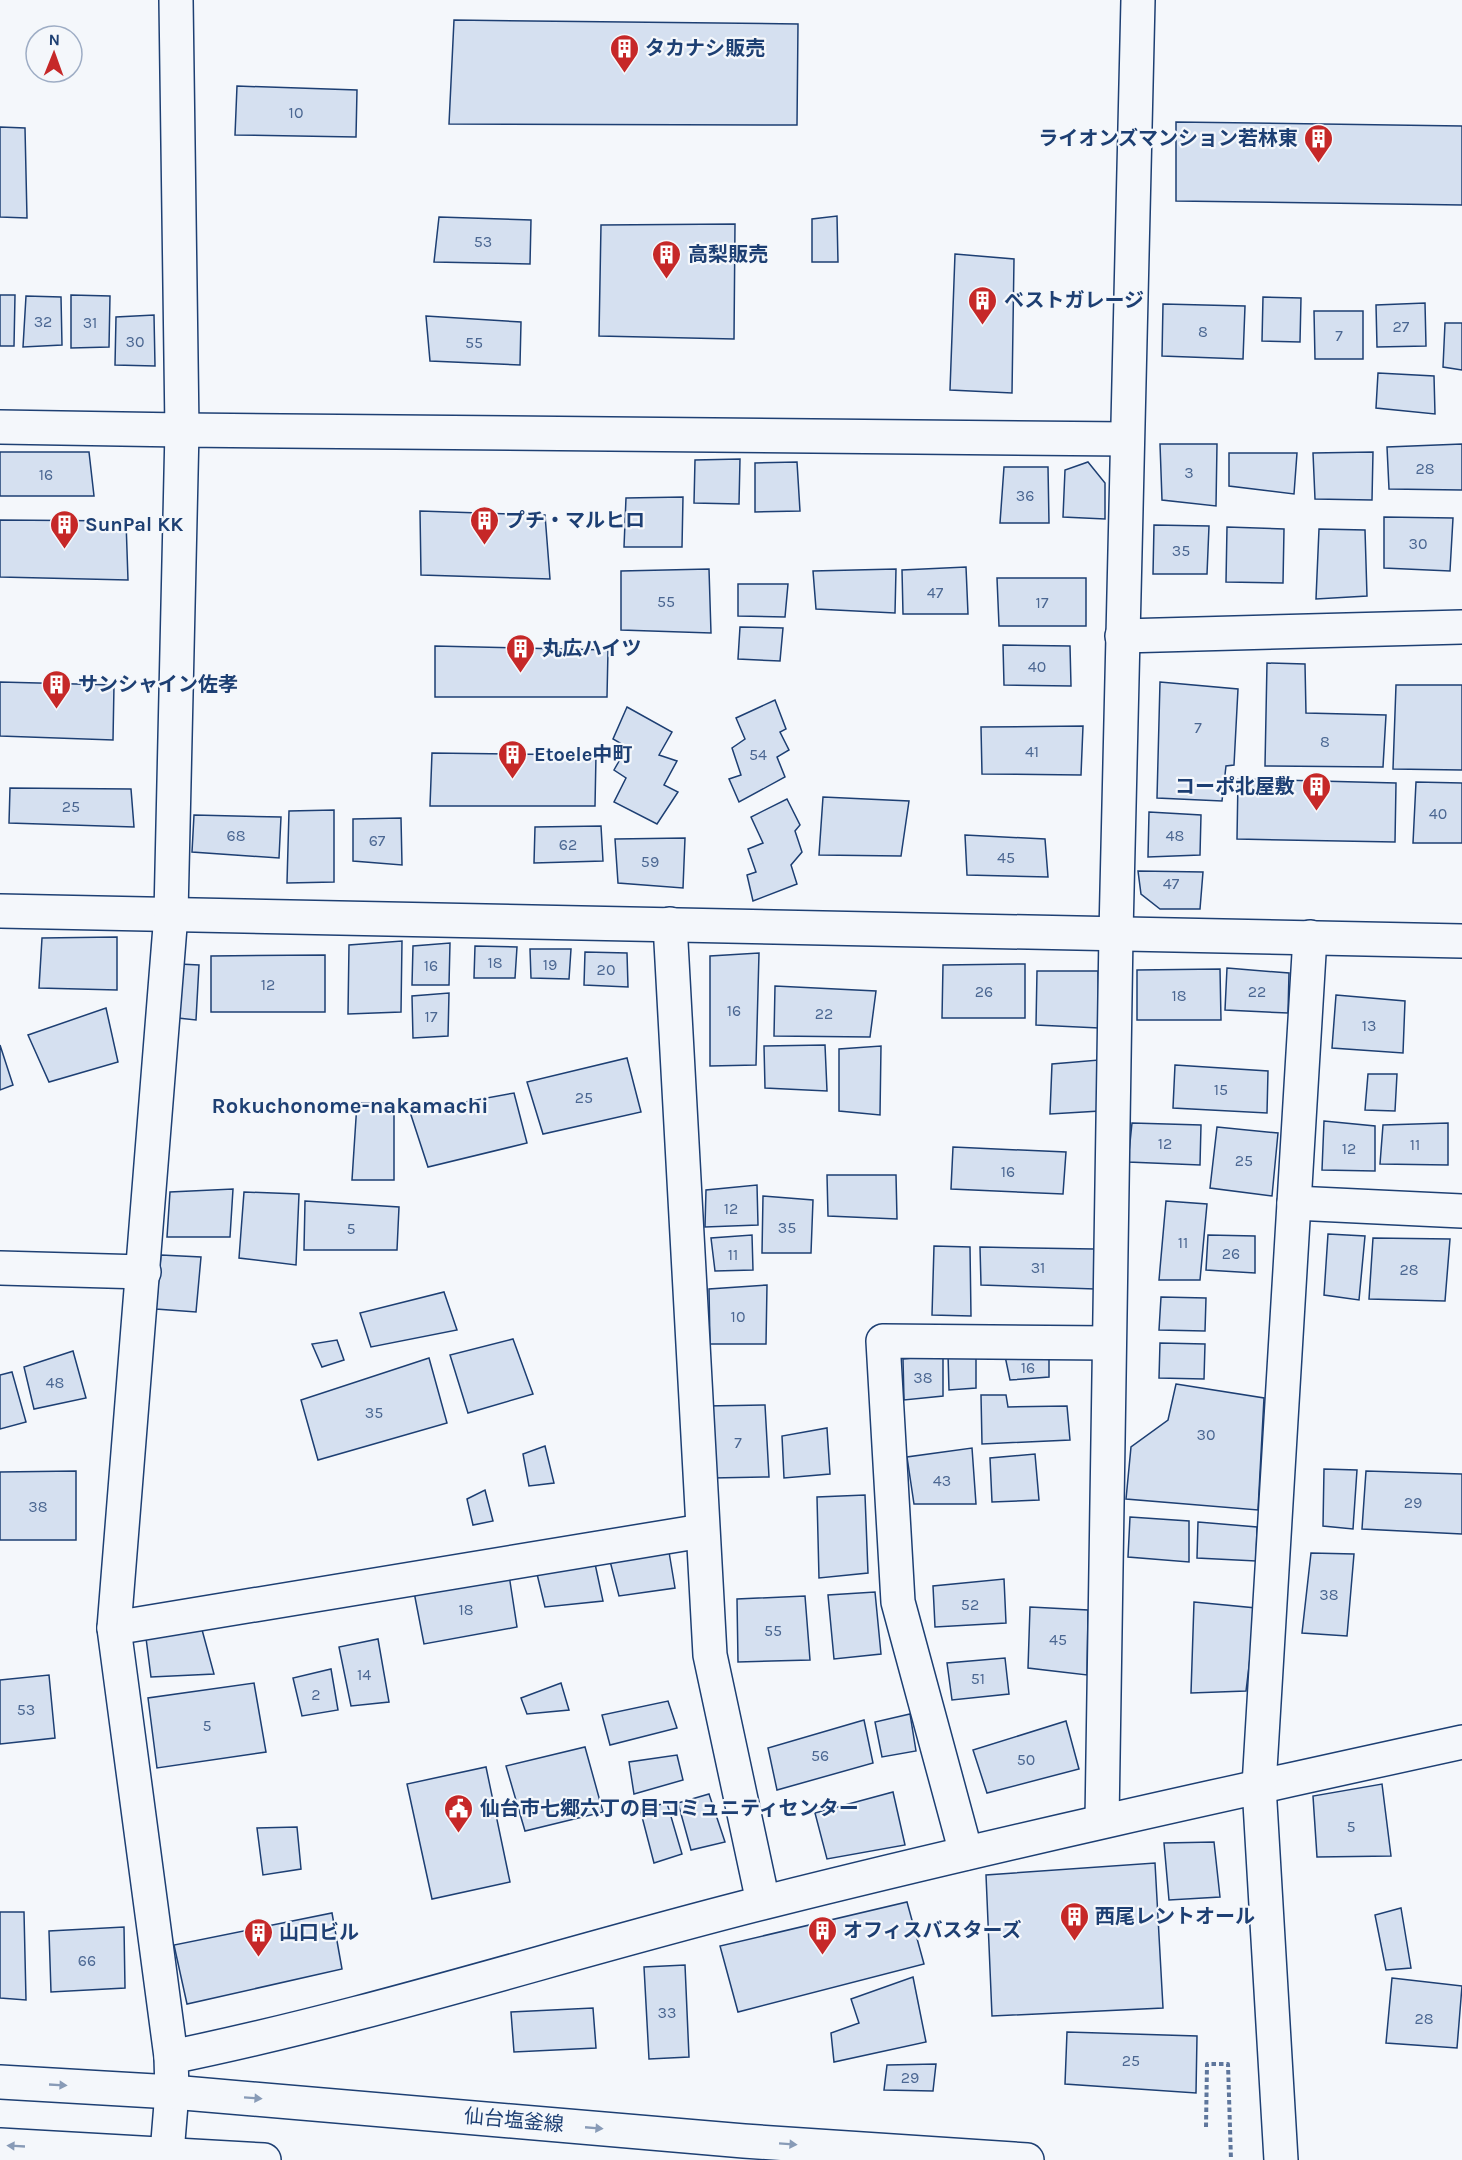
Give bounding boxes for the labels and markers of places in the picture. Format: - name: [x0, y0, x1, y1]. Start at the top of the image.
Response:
- building icon: タカナシ販売: [608, 32, 640, 74]
- place label: タカナシ販売: [645, 37, 765, 60]
- building icon: ライオンズマンション若林東: [1303, 122, 1335, 164]
- place label: ライオンズマンション若林東: [1038, 127, 1298, 150]
- building icon: 高梨販売: [651, 238, 683, 280]
- place label: 高梨販売: [688, 243, 768, 266]
- building icon: ベストガレージ: [967, 284, 999, 326]
- place label: ベストガレージ: [1004, 289, 1144, 312]
- building icon: プチ・マルヒロ: [468, 504, 500, 546]
- building icon: SunPal KK: [48, 508, 80, 550]
- place label: プチ・マルヒロ: [505, 509, 645, 532]
- place label: SunPal KK: [85, 513, 183, 536]
- building icon: 丸広ハイツ: [505, 632, 537, 674]
- place label: 丸広ハイツ: [542, 637, 642, 660]
- building icon: サンシャイン佐孝: [41, 668, 73, 710]
- place label: サンシャイン佐孝: [78, 673, 238, 696]
- building icon: Etoele中町: [497, 738, 529, 780]
- place label: Etoele中町: [534, 743, 632, 766]
- building icon: コーポ北屋敷: [1300, 770, 1332, 812]
- place label: コーポ北屋敷: [1175, 775, 1295, 798]
- public building icon: 仙台市七郷六丁の目コミュニティセンター: [443, 1792, 475, 1834]
- place label: 仙台市七郷六丁の目コミュニティセンター: [480, 1797, 859, 1820]
- building icon: 西尾レントオール: [1058, 1900, 1090, 1942]
- place label: 西尾レントオール: [1095, 1905, 1255, 1928]
- building icon: オフィスバスターズ: [806, 1914, 838, 1956]
- building icon: 山口ビル: [242, 1916, 274, 1958]
- place label: オフィスバスターズ: [843, 1919, 1022, 1942]
- place label: 山口ビル: [279, 1921, 359, 1944]

